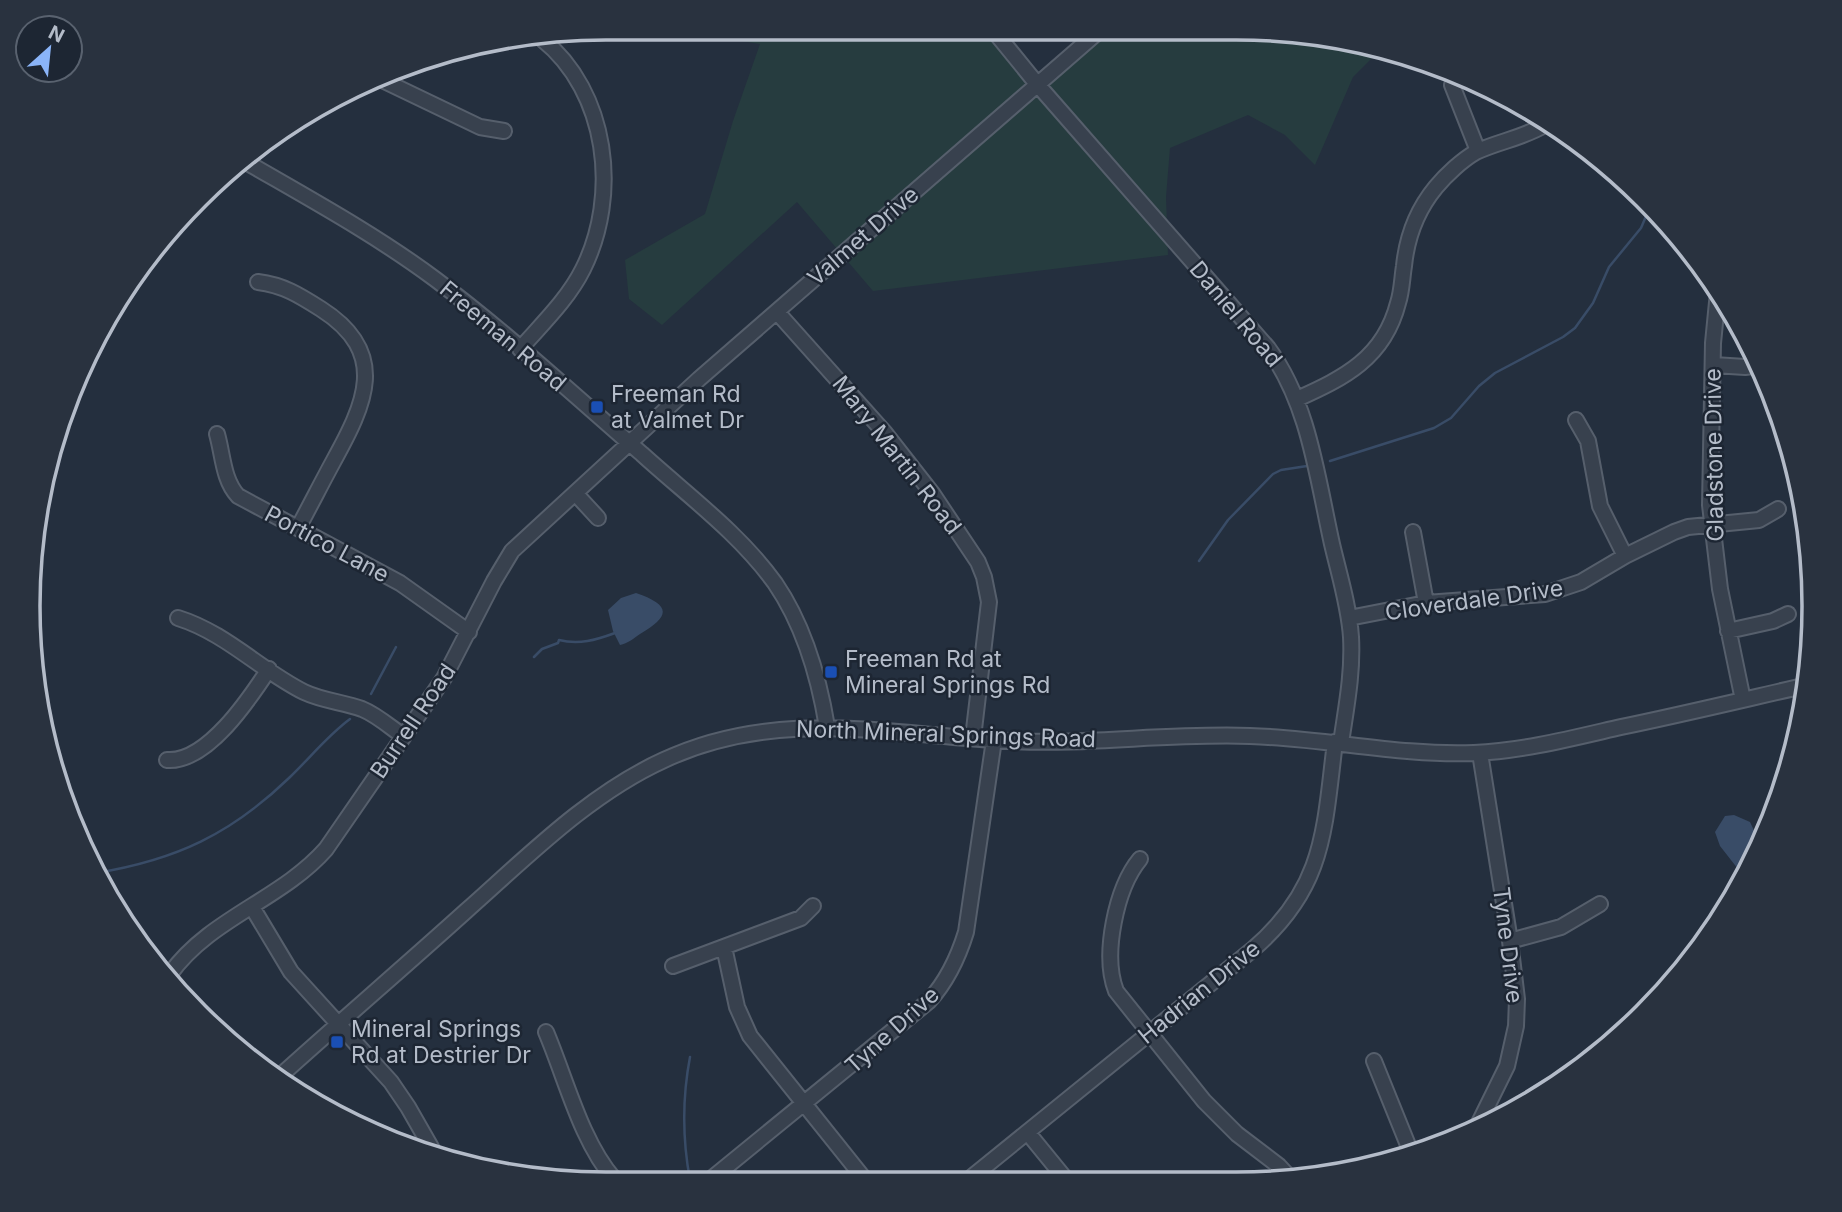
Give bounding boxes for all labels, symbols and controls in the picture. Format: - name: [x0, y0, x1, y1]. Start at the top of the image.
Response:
- north arrow: [14, 14, 84, 84]
- text: N: [45, 21, 68, 48]
- street label: Valmet Drive: [802, 180, 924, 292]
- street label: Daniel Road: [1184, 255, 1288, 373]
- street label: Freeman Road: [434, 275, 572, 397]
- street label: Gladstone Drive: [1698, 368, 1730, 542]
- street label: Mary Martin Road: [826, 370, 968, 540]
- place label: Freeman Rd at Valmet Dr: [611, 380, 744, 434]
- marker: Freeman Rd at Valmet Dr: [589, 399, 605, 415]
- street label: Portico Lane: [260, 500, 394, 588]
- street label: Cloverdale Drive: [1383, 574, 1565, 626]
- place label: Freeman Rd at Mineral Springs Rd: [845, 645, 1050, 699]
- street label: Burrell Road: [364, 658, 462, 784]
- marker: Freeman Rd at Mineral Springs Rd: [823, 664, 839, 680]
- street label: North Mineral Springs Road: [796, 715, 1096, 753]
- street label: Tyne Drive: [1487, 885, 1529, 1005]
- street label: Hadrian Drive: [1132, 934, 1266, 1050]
- street label: Tyne Drive: [839, 980, 945, 1080]
- place label: Mineral Springs Rd at Destrier Dr: [351, 1015, 531, 1069]
- marker: Mineral Springs Rd at Destrier Dr: [329, 1034, 345, 1050]

